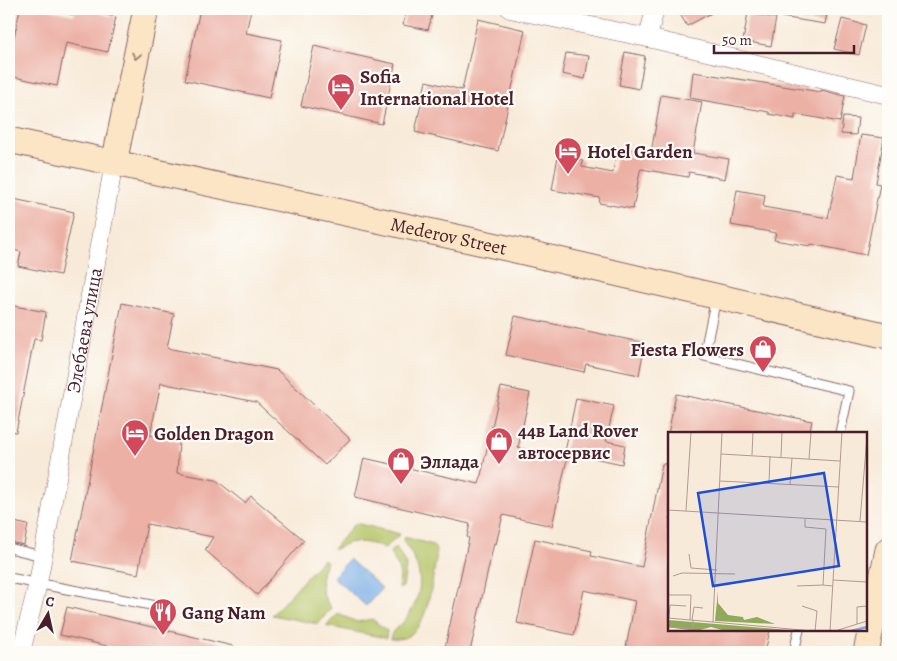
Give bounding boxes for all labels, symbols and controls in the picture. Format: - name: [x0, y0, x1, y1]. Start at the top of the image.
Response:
- scale bar: [714, 22, 854, 54]
- text: 50 m: [722, 30, 752, 50]
- one-way arrow: [132, 52, 142, 61]
- place label: Sofia International Hotel: [360, 64, 514, 112]
- hotel icon: Sofia International Hotel: [326, 72, 356, 111]
- hotel icon: Hotel Garden: [553, 136, 583, 175]
- place label: Hotel Garden: [587, 139, 693, 165]
- street label: Mederov Street: [388, 211, 509, 262]
- street label: Элебаева улица: [61, 265, 109, 395]
- shop icon: Fiesta Flowers: [748, 334, 778, 373]
- place label: Fiesta Flowers: [631, 337, 744, 363]
- hotel icon: Golden Dragon: [120, 418, 150, 457]
- place label: 44в Land Rover автосервис: [518, 418, 639, 466]
- place label: Golden Dragon: [154, 421, 274, 447]
- shop icon: 44в Land Rover автосервис: [484, 426, 514, 465]
- inset map: [668, 432, 867, 631]
- shop icon: Эллада: [386, 446, 416, 485]
- place label: Эллада: [420, 449, 480, 475]
- north arrow: [22, 588, 72, 638]
- text: С: [44, 592, 56, 612]
- restaurant icon: Gang Nam: [148, 597, 178, 636]
- place label: Gang Nam: [182, 600, 266, 626]

